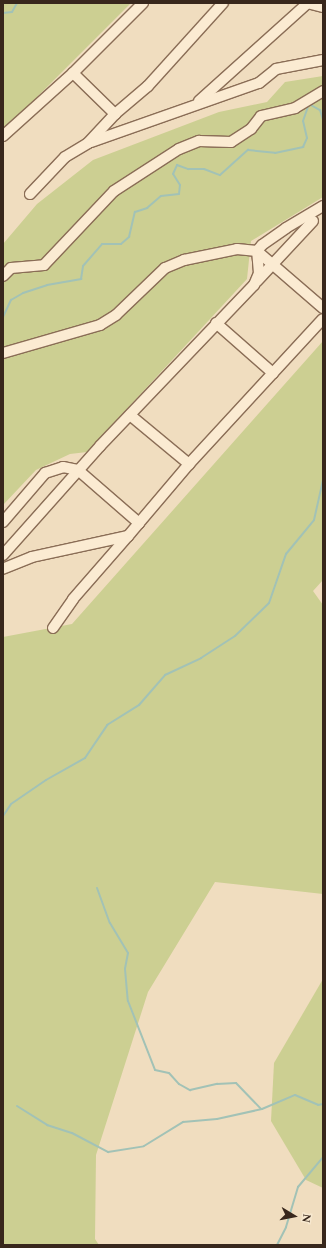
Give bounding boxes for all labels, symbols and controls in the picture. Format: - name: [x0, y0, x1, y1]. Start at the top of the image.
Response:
- north arrow: [274, 1196, 314, 1236]
- text: N: [297, 1212, 315, 1224]

